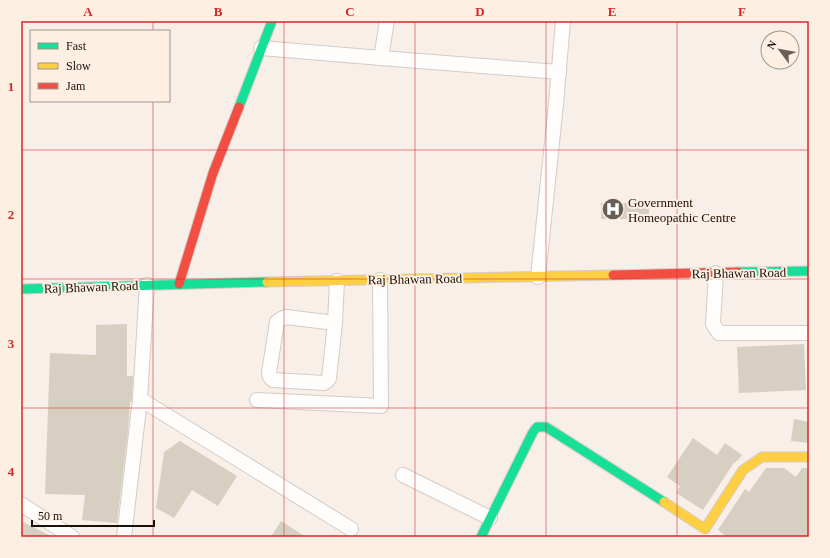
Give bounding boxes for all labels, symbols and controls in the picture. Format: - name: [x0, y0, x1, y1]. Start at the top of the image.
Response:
- text: A: [83, 4, 93, 19]
- text: B: [214, 4, 223, 19]
- text: C: [345, 4, 355, 19]
- text: D: [475, 4, 485, 19]
- text: E: [608, 4, 616, 19]
- text: F: [738, 4, 746, 19]
- legend: [30, 30, 170, 102]
- north arrow: [760, 30, 800, 70]
- text: N: [764, 38, 779, 51]
- text: Fast: [66, 39, 87, 53]
- text: Slow: [66, 59, 91, 73]
- text: 1: [8, 79, 14, 94]
- text: Jam: [66, 79, 86, 93]
- place label: Government Homeopathic Centre: [628, 195, 736, 225]
- hospital icon: Government Homeopathic Centre: [600, 196, 626, 222]
- text: 2: [8, 207, 14, 222]
- street label: Raj Bhawan Road: [692, 265, 787, 281]
- street label: Raj Bhawan Road: [368, 271, 463, 287]
- street label: Raj Bhawan Road: [43, 278, 139, 296]
- text: 3: [8, 336, 15, 351]
- text: 4: [8, 464, 15, 479]
- scale bar: [32, 502, 154, 528]
- text: 50 m: [38, 509, 63, 523]

